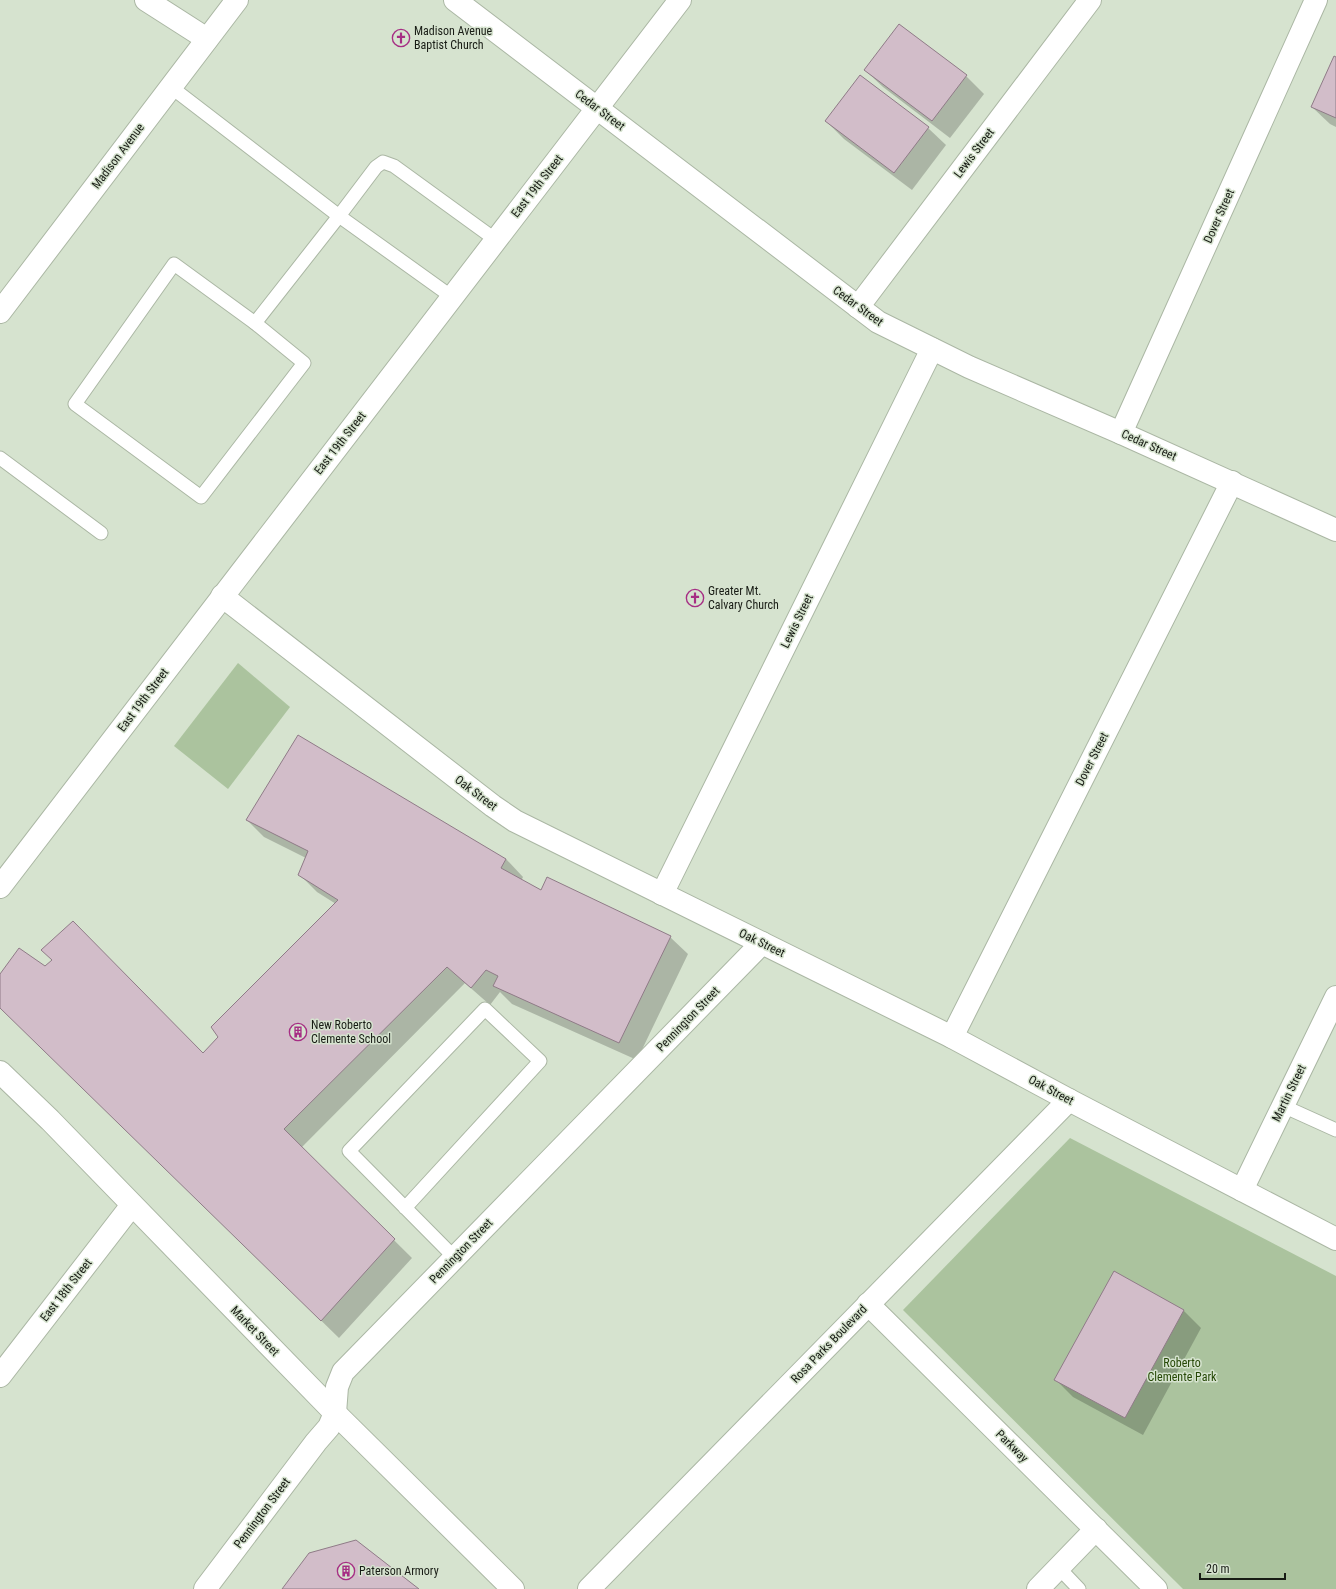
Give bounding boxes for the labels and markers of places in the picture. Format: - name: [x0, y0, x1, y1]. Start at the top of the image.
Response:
- place label: Madison Avenue Baptist Church: [414, 24, 493, 52]
- church icon: Madison Avenue Baptist Church: [391, 28, 411, 48]
- place label: Greater Mt. Calvary Church: [708, 584, 779, 612]
- church icon: Greater Mt. Calvary Church: [685, 588, 705, 608]
- place label: New Roberto Clemente School: [311, 1018, 391, 1046]
- building icon: New Roberto Clemente School: [288, 1022, 308, 1042]
- building icon: Paterson Armory: [336, 1561, 356, 1581]
- place label: Paterson Armory: [359, 1564, 439, 1578]

